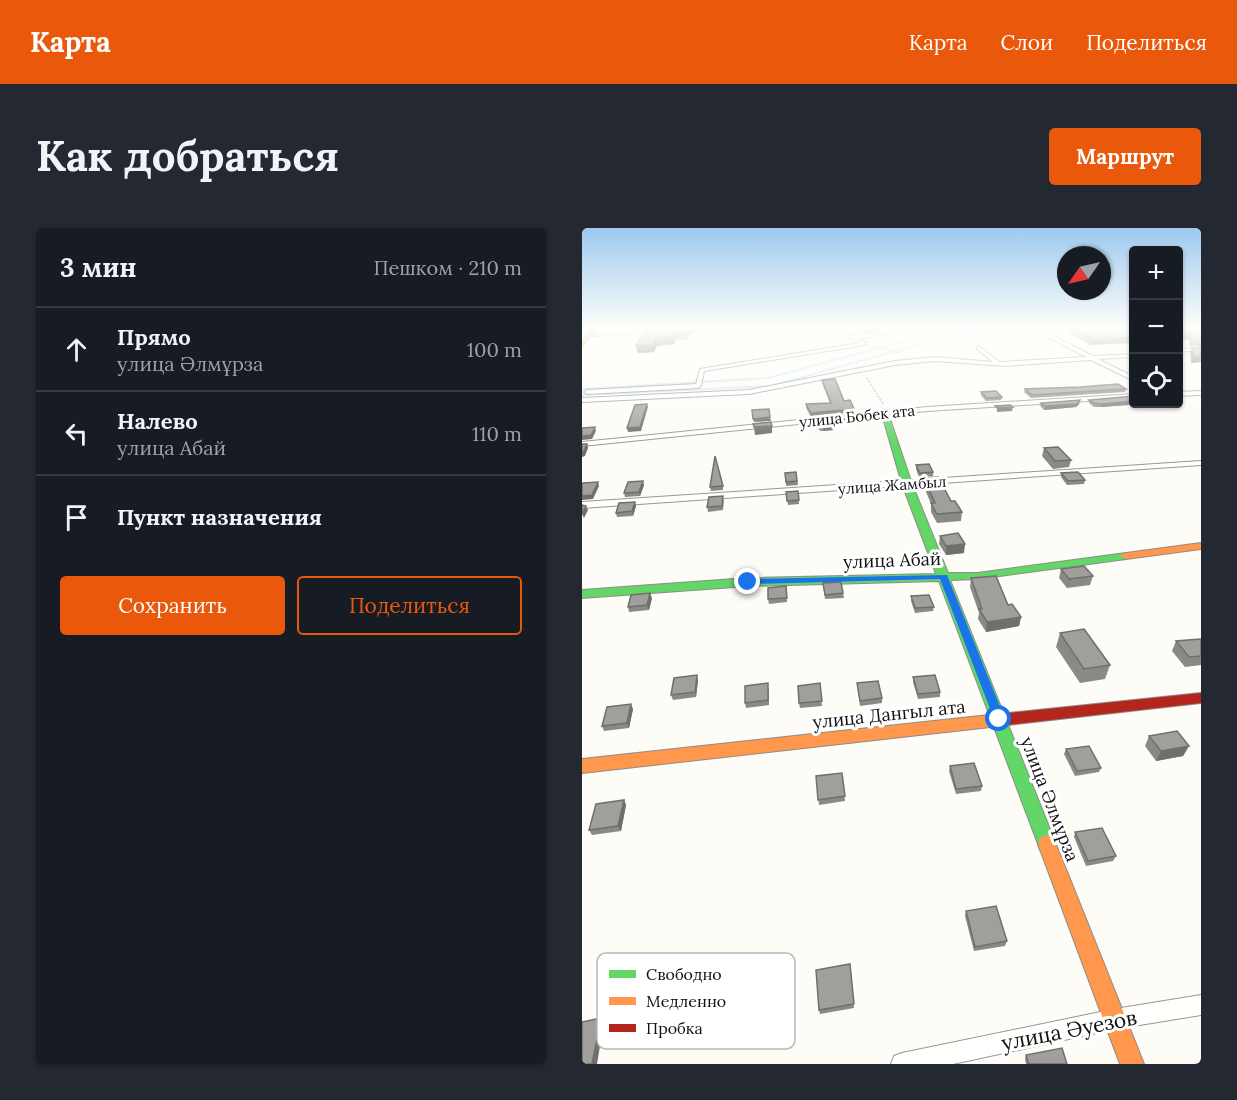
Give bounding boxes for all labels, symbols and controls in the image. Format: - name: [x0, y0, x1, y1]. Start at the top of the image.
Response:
- text: Карта: [30, 24, 111, 60]
- text: Карта: [909, 29, 968, 56]
- text: Слои: [1001, 29, 1053, 56]
- text: Поделиться: [1086, 29, 1207, 56]
- button: Маршрут: [1049, 128, 1201, 185]
- text: Как добраться: [36, 129, 339, 183]
- north arrow: [1057, 246, 1111, 300]
- map controls: [1129, 246, 1183, 408]
- button: +: [1129, 246, 1183, 300]
- text: 3 мин: [60, 251, 137, 284]
- text: Пешком · 210 m: [374, 255, 522, 280]
- button: −: [1129, 300, 1183, 354]
- text: Прямо: [117, 323, 191, 351]
- icon: ahead: [60, 333, 93, 366]
- text: 100 m: [467, 337, 522, 362]
- text: улица Әлмұрза: [117, 351, 263, 376]
- button: locate: [1129, 354, 1183, 408]
- street label: улица Бобек ата: [798, 400, 916, 432]
- text: Налево: [117, 407, 198, 435]
- icon: left: [60, 417, 93, 450]
- text: 110 m: [472, 421, 522, 446]
- text: улица Абай: [117, 435, 226, 460]
- street label: улица Жамбыл: [837, 472, 947, 498]
- icon: arrive: [60, 501, 93, 534]
- text: Пункт назначения: [117, 503, 322, 531]
- street label: улица Абай: [843, 547, 941, 573]
- route end: [734, 568, 760, 594]
- button: Сохранить: [60, 576, 285, 635]
- button: Поделиться: [297, 576, 522, 635]
- street label: улица Дангыл ата: [811, 695, 967, 733]
- route start: [985, 705, 1011, 731]
- street label: улица Әлмұрза: [1016, 733, 1084, 865]
- legend: [597, 953, 795, 1049]
- text: Свободно: [646, 964, 722, 984]
- text: Медленно: [646, 991, 726, 1011]
- street label: улица Әуезов: [999, 1004, 1139, 1056]
- text: Пробка: [646, 1018, 703, 1038]

